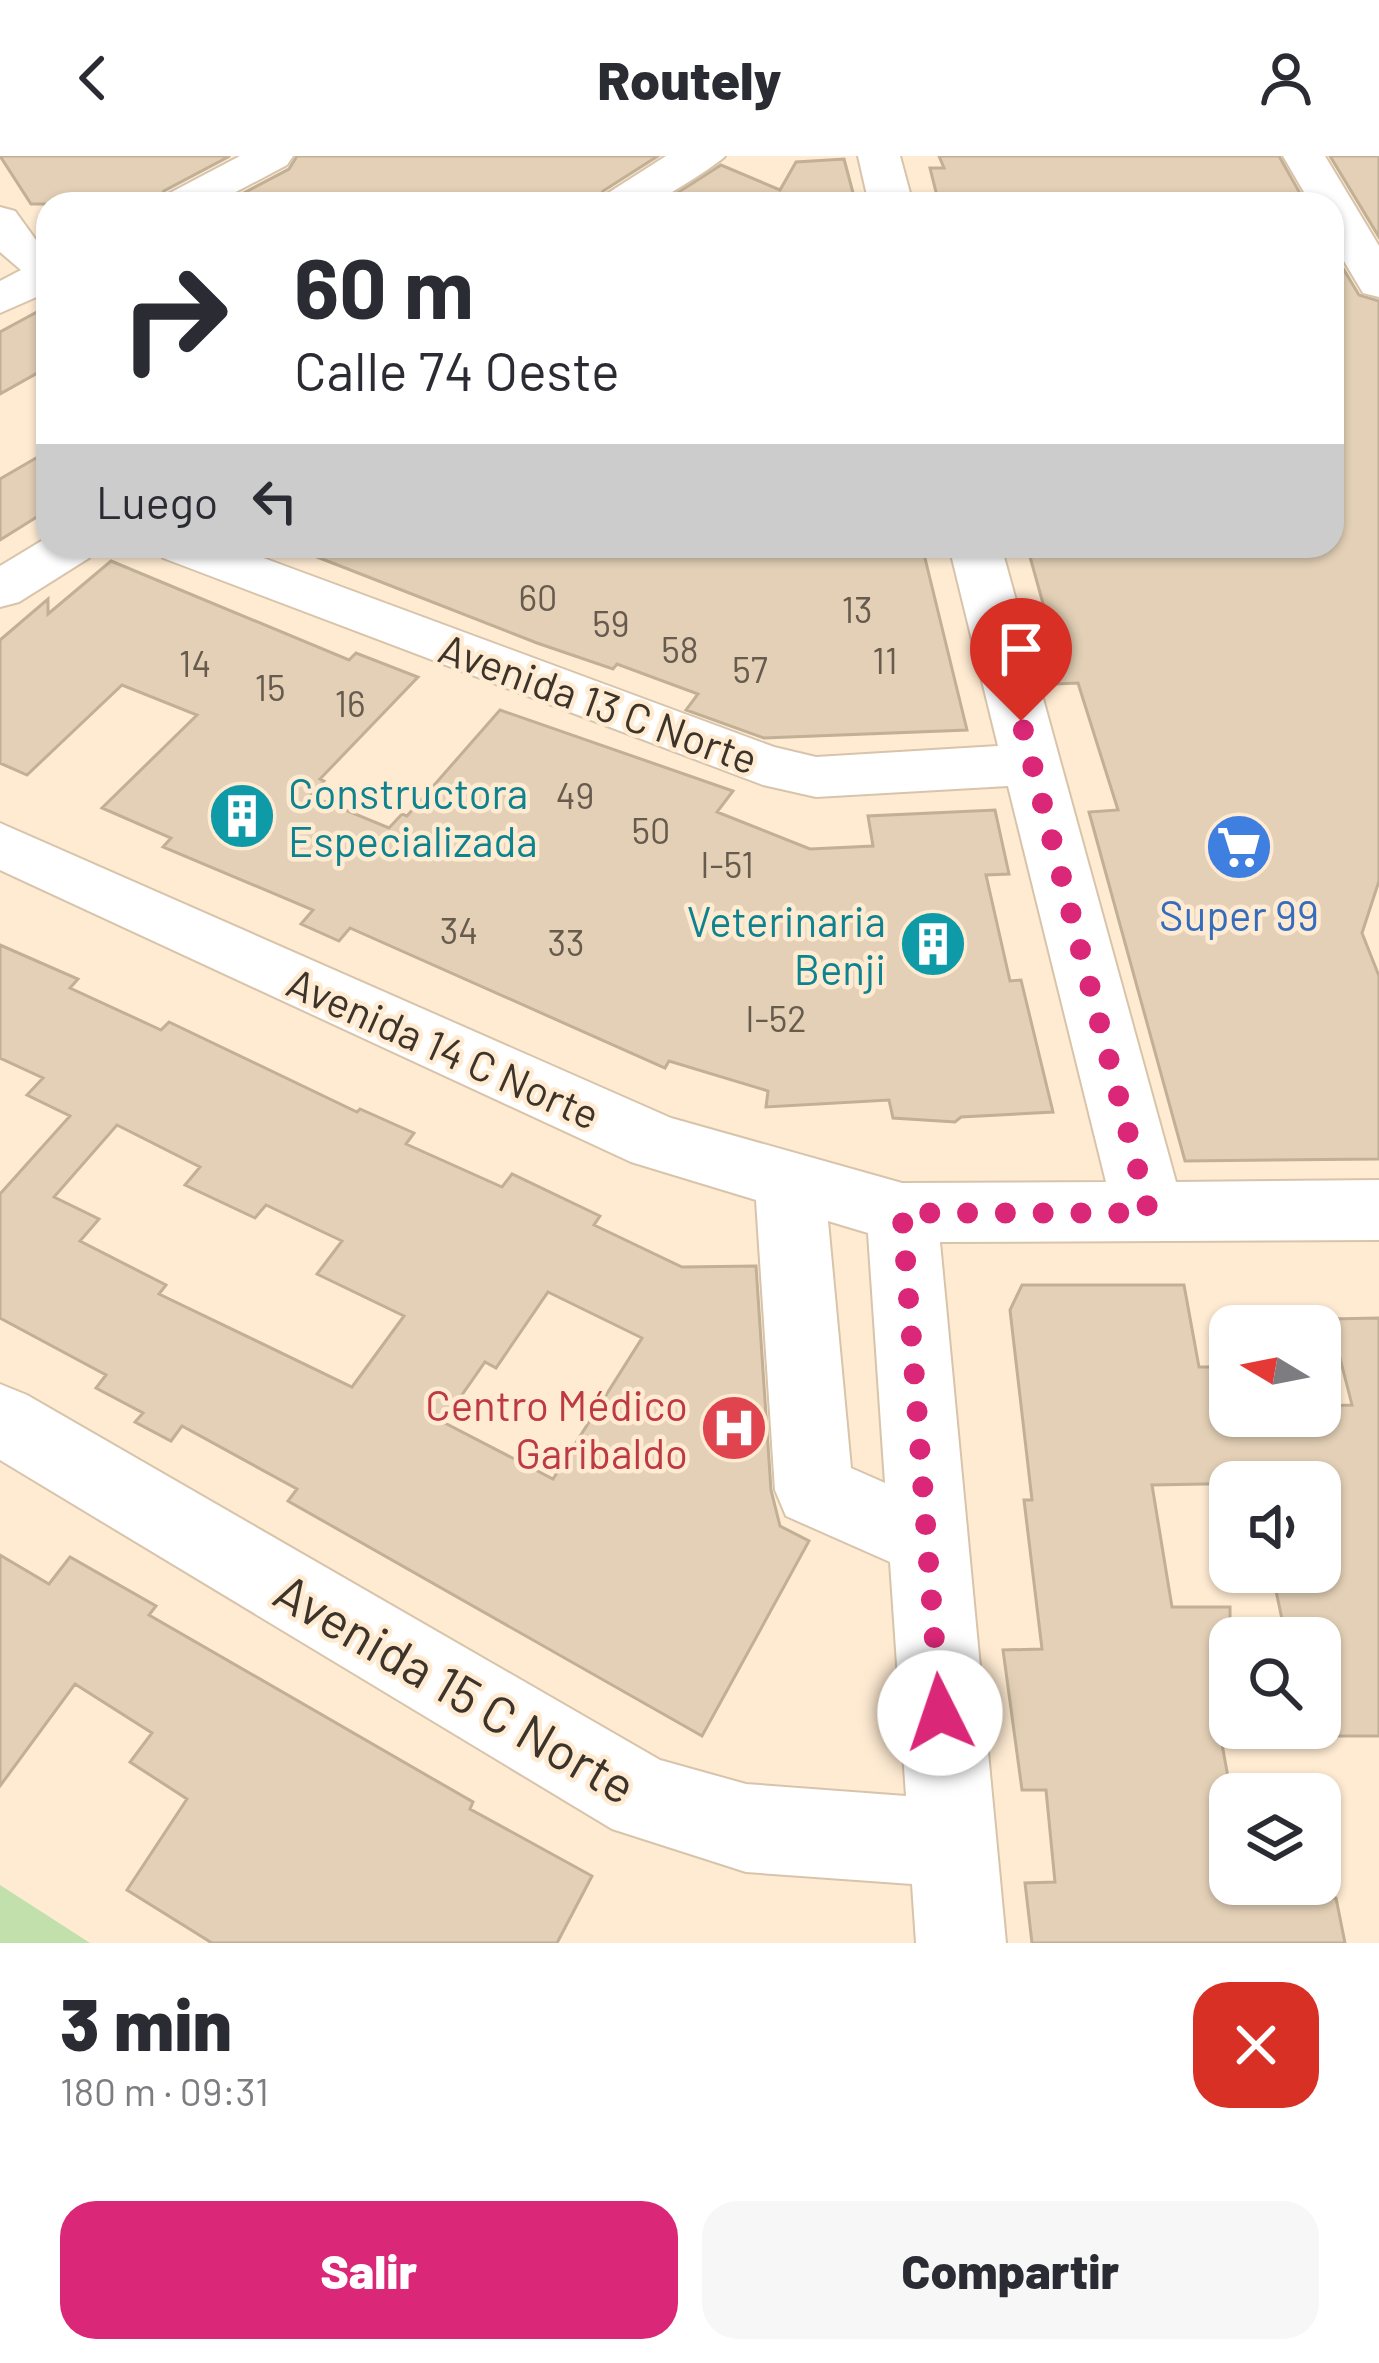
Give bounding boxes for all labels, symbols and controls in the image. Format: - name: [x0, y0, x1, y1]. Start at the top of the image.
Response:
- icon: back: [60, 45, 126, 111]
- icon: person: [1253, 45, 1319, 111]
- text: Routely: [597, 46, 782, 111]
- text: 60 m: [294, 235, 474, 336]
- icon: right: [96, 240, 252, 396]
- text: Calle 74 Oeste: [294, 337, 620, 402]
- icon: left: [242, 468, 308, 534]
- text: Luego: [96, 474, 218, 528]
- house number: 60: [519, 575, 557, 618]
- house number: 13: [841, 587, 873, 630]
- pin: [970, 598, 1072, 721]
- house number: 59: [592, 601, 630, 644]
- icon: arrive: [988, 616, 1054, 682]
- street label: Avenida 13 C Norte: [433, 621, 765, 783]
- house number: 58: [661, 627, 699, 670]
- house number: 11: [872, 638, 898, 681]
- house number: 14: [179, 641, 211, 684]
- house number: 57: [732, 647, 768, 690]
- house number: 15: [254, 665, 286, 708]
- house number: 16: [334, 681, 366, 724]
- place label: Constructora Especializada: [288, 767, 538, 866]
- house number: 49: [556, 773, 594, 816]
- building icon: Constructora Especializada: [207, 781, 277, 851]
- house number: 50: [632, 808, 670, 851]
- supermarket icon: Super 99: [1204, 812, 1274, 882]
- house number: I-51: [700, 842, 754, 885]
- place label: Super 99: [1159, 889, 1319, 940]
- place label: Veterinaria Benji: [687, 895, 886, 994]
- house number: 34: [440, 908, 478, 951]
- building icon: Veterinaria Benji: [898, 909, 968, 979]
- house number: 33: [547, 920, 585, 963]
- street label: Avenida 14 C Norte: [280, 956, 608, 1138]
- house number: I-52: [745, 996, 807, 1039]
- north arrow: [1209, 1305, 1341, 1437]
- map controls: [1209, 1305, 1341, 1905]
- place label: Centro Médico Garibaldo: [425, 1379, 688, 1477]
- hospital icon: Centro Médico Garibaldo: [699, 1393, 769, 1463]
- button: sound: [1209, 1461, 1341, 1593]
- street label: Avenida 15 C Norte: [265, 1559, 647, 1815]
- button: search: [1209, 1617, 1341, 1749]
- position arrow: [877, 1650, 1003, 1776]
- button: layers: [1209, 1773, 1341, 1905]
- text: 3 min: [60, 1979, 232, 2065]
- button: close: [1193, 1982, 1319, 2108]
- text: 180 m · 09:31: [60, 2067, 269, 2114]
- button: Salir: [60, 2201, 678, 2339]
- button: Compartir: [702, 2201, 1319, 2339]

